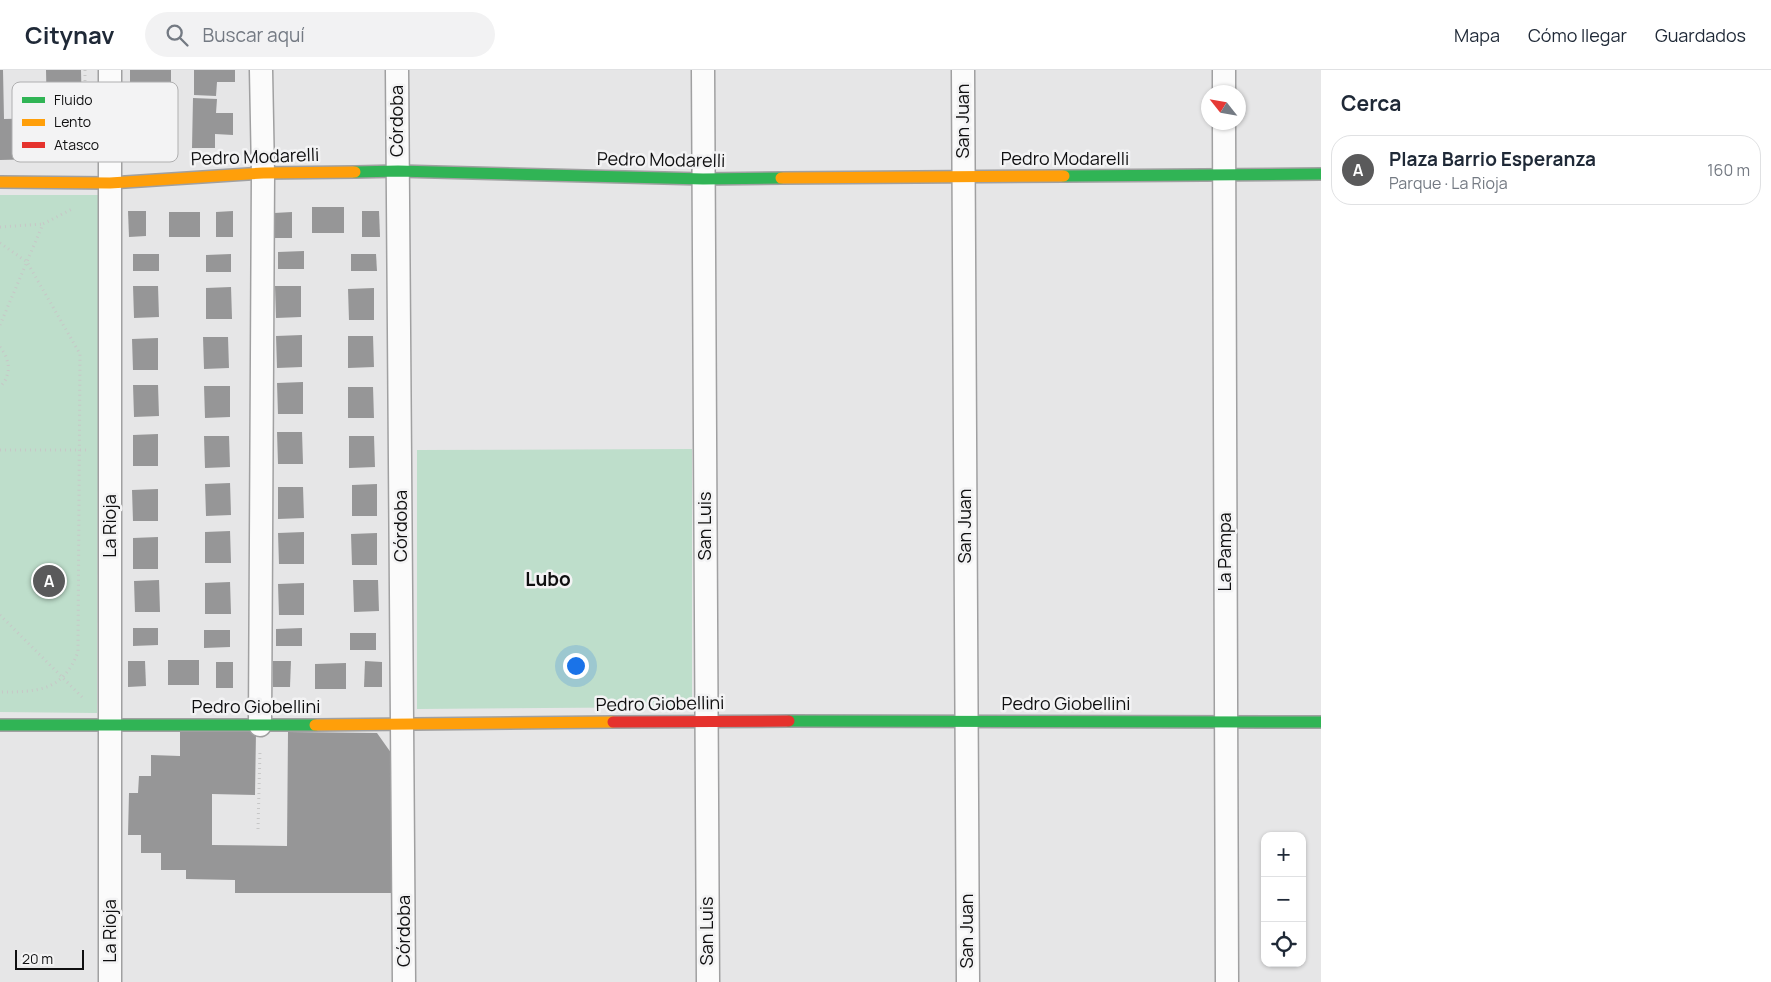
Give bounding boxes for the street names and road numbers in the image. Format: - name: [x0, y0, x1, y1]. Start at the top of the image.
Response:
- street label: San Juan: [950, 83, 974, 159]
- street label: Córdoba: [384, 85, 408, 157]
- street label: Pedro Modarelli: [190, 142, 320, 170]
- street label: Pedro Modarelli: [597, 146, 725, 172]
- street label: Pedro Modarelli: [1001, 146, 1129, 170]
- street label: San Juan: [952, 488, 976, 564]
- street label: Córdoba: [388, 490, 412, 562]
- street label: San Luis: [692, 492, 716, 560]
- street label: La Rioja: [97, 494, 121, 558]
- street label: La Pampa: [1212, 512, 1236, 592]
- street label: Pedro Giobellini: [595, 690, 725, 716]
- street label: Pedro Giobellini: [1002, 691, 1130, 715]
- street label: Pedro Giobellini: [192, 694, 320, 718]
- street label: San Juan: [954, 893, 978, 969]
- street label: Córdoba: [391, 895, 415, 967]
- street label: San Luis: [694, 897, 718, 965]
- street label: La Rioja: [97, 899, 121, 963]

